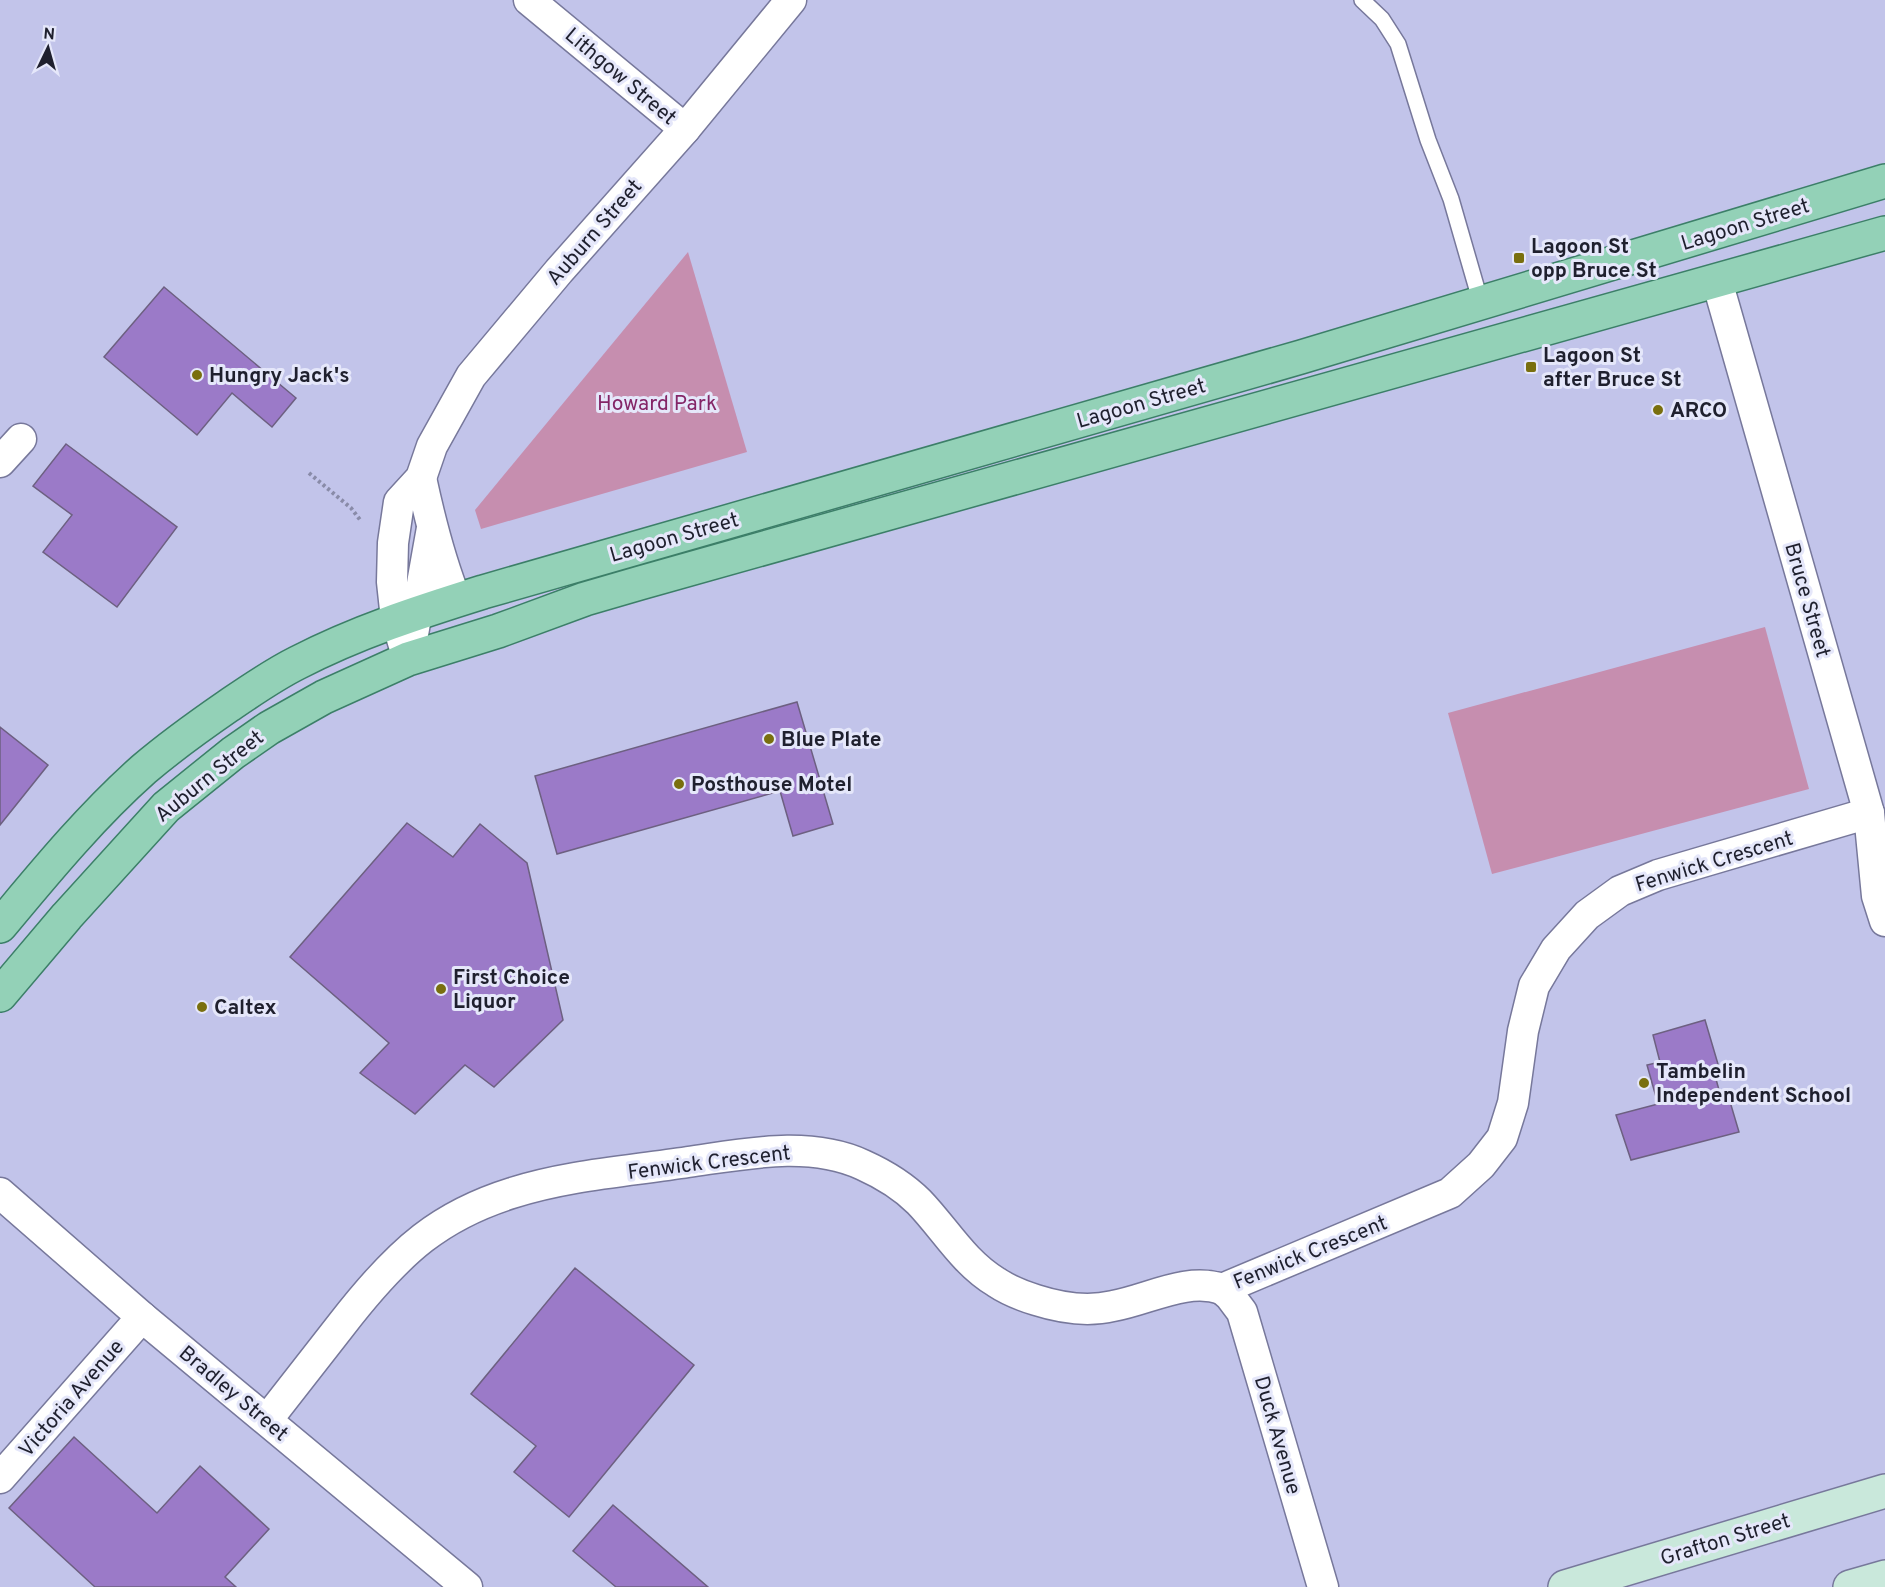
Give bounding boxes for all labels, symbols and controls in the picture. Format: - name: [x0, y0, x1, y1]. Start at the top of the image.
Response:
- north arrow: [18, 18, 78, 78]
- street label: Lithgow Street: [559, 23, 681, 132]
- text: N: [43, 25, 56, 46]
- street label: Auburn Street: [542, 174, 649, 292]
- street label: Lagoon Street: [1678, 193, 1813, 258]
- place label: Lagoon St opp Bruce St: [1531, 234, 1657, 285]
- marker: Lagoon St opp Bruce St: [1512, 251, 1526, 265]
- place label: Lagoon St after Bruce St: [1543, 343, 1681, 394]
- marker: Lagoon St after Bruce St: [1524, 360, 1538, 374]
- place label: Hungry Jack's: [209, 363, 350, 390]
- marker: Hungry Jack's: [190, 368, 204, 382]
- street label: Lagoon Street: [1074, 373, 1209, 436]
- park label: Howard Park: [597, 391, 717, 418]
- place label: ARCO: [1670, 398, 1727, 425]
- marker: ARCO: [1651, 403, 1665, 417]
- street label: Lagoon Street: [607, 507, 742, 570]
- street label: Bruce Street: [1777, 540, 1836, 661]
- street label: Auburn Street: [150, 725, 270, 829]
- place label: Blue Plate: [781, 727, 882, 754]
- marker: Blue Plate: [762, 732, 776, 746]
- place label: Posthouse Motel: [691, 772, 852, 799]
- marker: Posthouse Motel: [672, 777, 686, 791]
- street label: Fenwick Crescent: [1632, 826, 1797, 899]
- place label: First Choice Liquor: [453, 965, 570, 1016]
- marker: First Choice Liquor: [434, 982, 448, 996]
- place label: Caltex: [214, 995, 277, 1022]
- marker: Caltex: [195, 1000, 209, 1014]
- place label: Tambelin Independent School: [1656, 1059, 1851, 1110]
- marker: Tambelin Independent School: [1637, 1076, 1651, 1090]
- street label: Fenwick Crescent: [626, 1140, 792, 1187]
- street label: Fenwick Crescent: [1230, 1210, 1392, 1297]
- street label: Victoria Avenue: [14, 1335, 131, 1463]
- street label: Bradley Street: [173, 1340, 293, 1448]
- street label: Duck Avenue: [1247, 1373, 1306, 1498]
- street label: Grafton Street: [1657, 1508, 1794, 1573]

